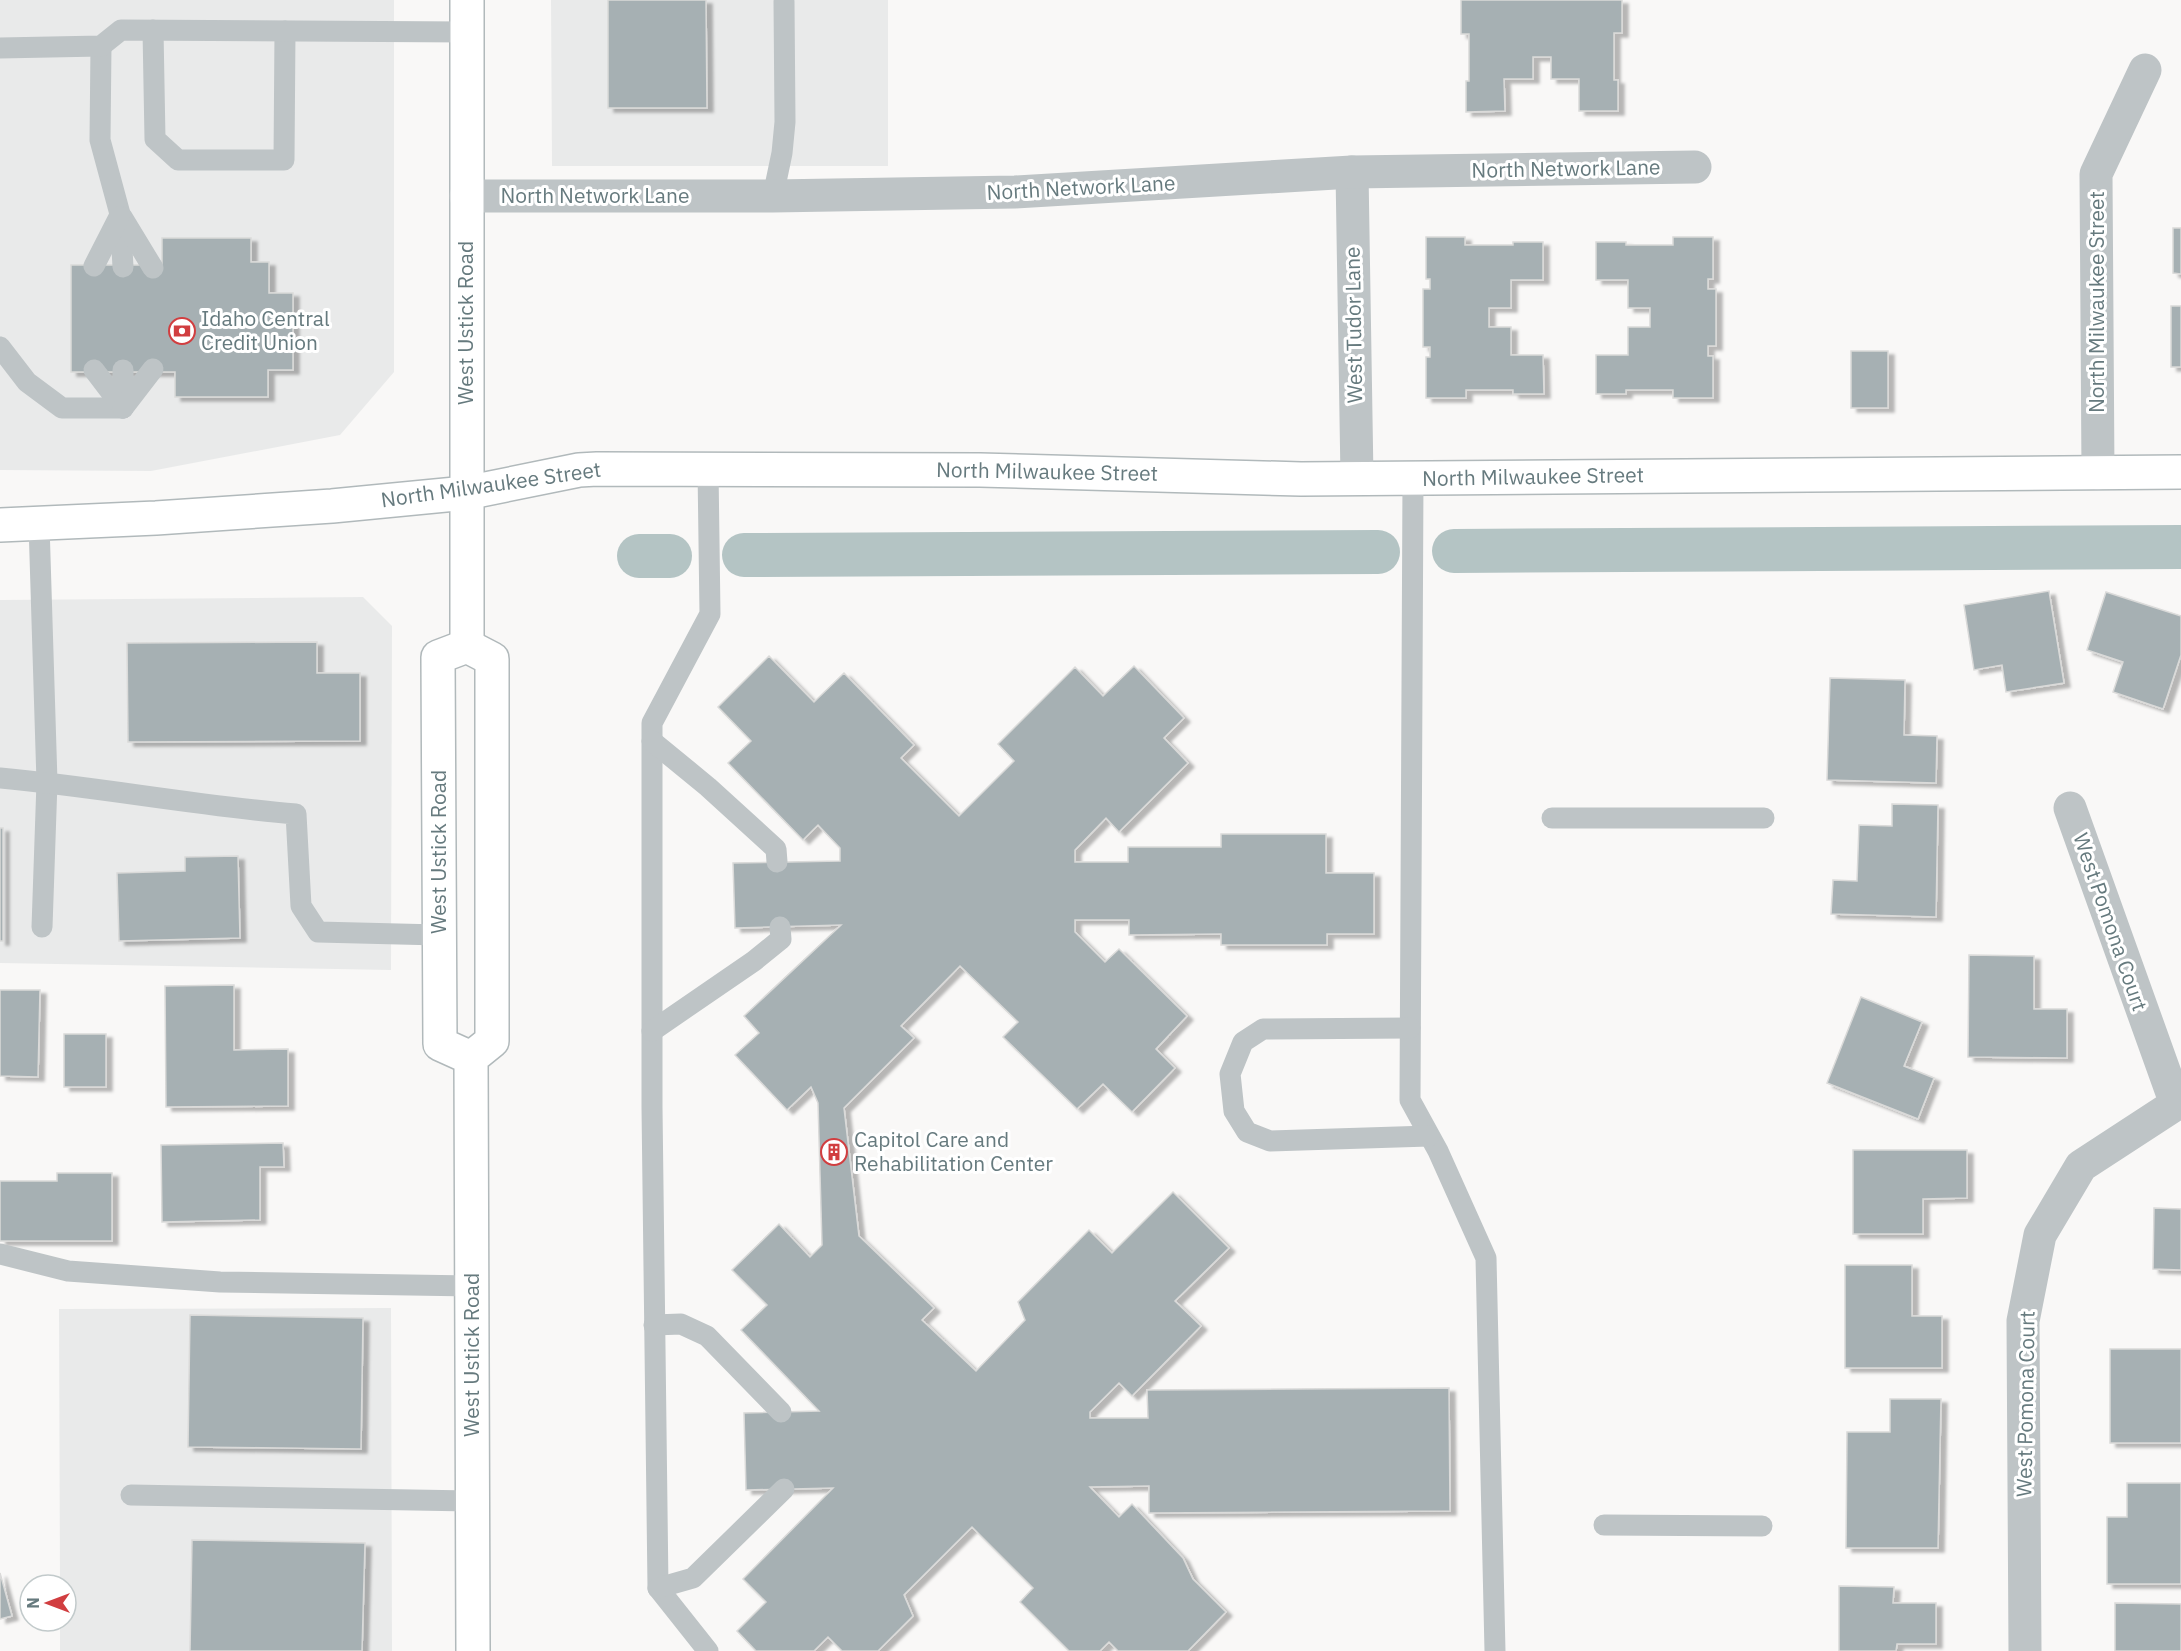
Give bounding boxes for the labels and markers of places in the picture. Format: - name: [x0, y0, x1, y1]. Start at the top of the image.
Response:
- place label: Idaho Central Credit Union: [201, 304, 330, 356]
- bank icon: Idaho Central Credit Union: [167, 316, 197, 346]
- place label: Capitol Care and Rehabilitation Center: [854, 1125, 1053, 1177]
- building icon: Capitol Care and Rehabilitation Center: [819, 1137, 849, 1167]

